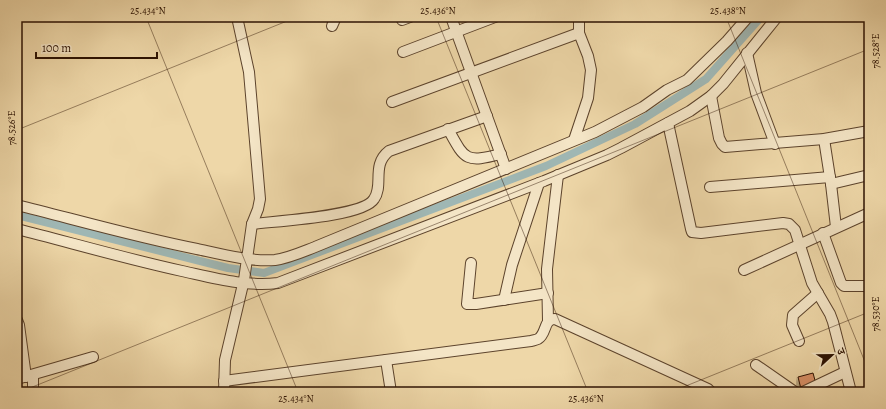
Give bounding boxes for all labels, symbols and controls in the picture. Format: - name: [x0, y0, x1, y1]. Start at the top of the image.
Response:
- text: 25.434°N: [130, 4, 166, 17]
- text: 25.436°N: [420, 4, 456, 17]
- text: 25.438°N: [710, 4, 746, 17]
- text: 78.528°E: [869, 33, 882, 68]
- scale bar: [36, 34, 157, 60]
- text: 100 m: [42, 40, 71, 56]
- text: 78.526°E: [5, 111, 18, 145]
- text: 78.530°E: [869, 297, 882, 331]
- north arrow: [812, 335, 852, 375]
- text: उ: [832, 345, 849, 358]
- text: 25.434°N: [278, 392, 314, 405]
- text: 25.436°N: [568, 392, 604, 405]

